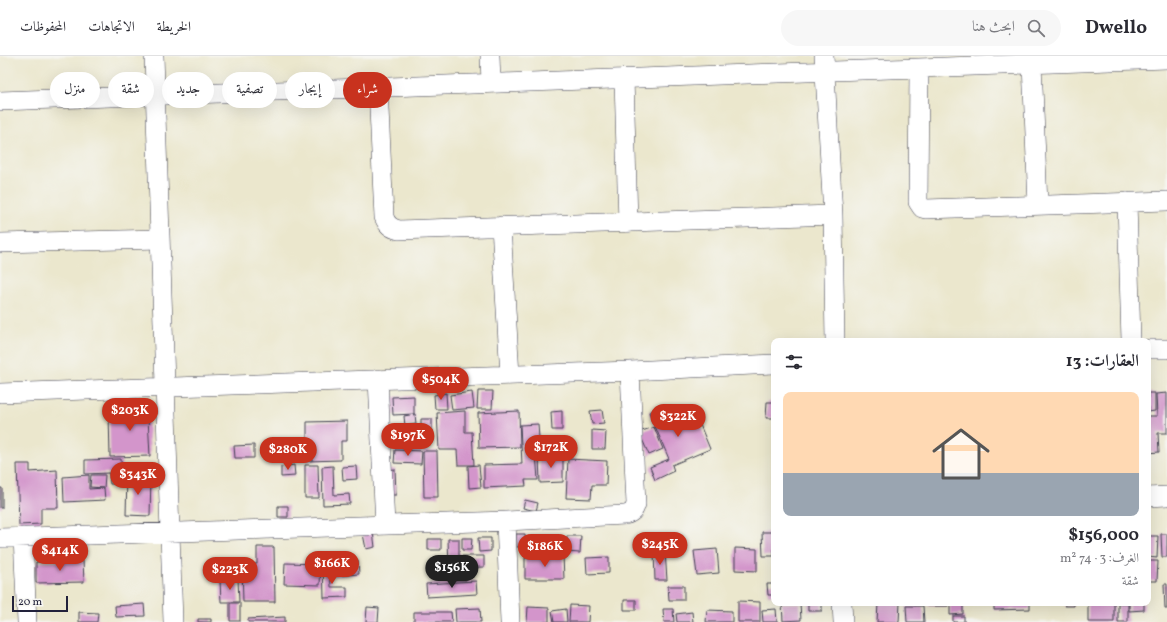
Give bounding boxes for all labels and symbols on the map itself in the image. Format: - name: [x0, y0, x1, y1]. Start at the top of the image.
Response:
- pin: $504K: [413, 367, 469, 401]
- pin: $203K: [102, 398, 158, 432]
- pin: $322K: [650, 404, 706, 438]
- pin: $197K: [380, 423, 436, 457]
- pin: $172K: [523, 435, 579, 469]
- pin: $280K: [260, 437, 316, 471]
- pin: $343K: [110, 462, 166, 496]
- pin: $245K: [632, 532, 688, 566]
- pin: $186K: [517, 534, 573, 568]
- pin: $414K: [32, 538, 88, 572]
- pin: $166K: [304, 551, 360, 585]
- pin: $156K: [424, 555, 480, 589]
- pin: $223K: [202, 557, 258, 591]
- scale bar: [12, 594, 68, 613]

